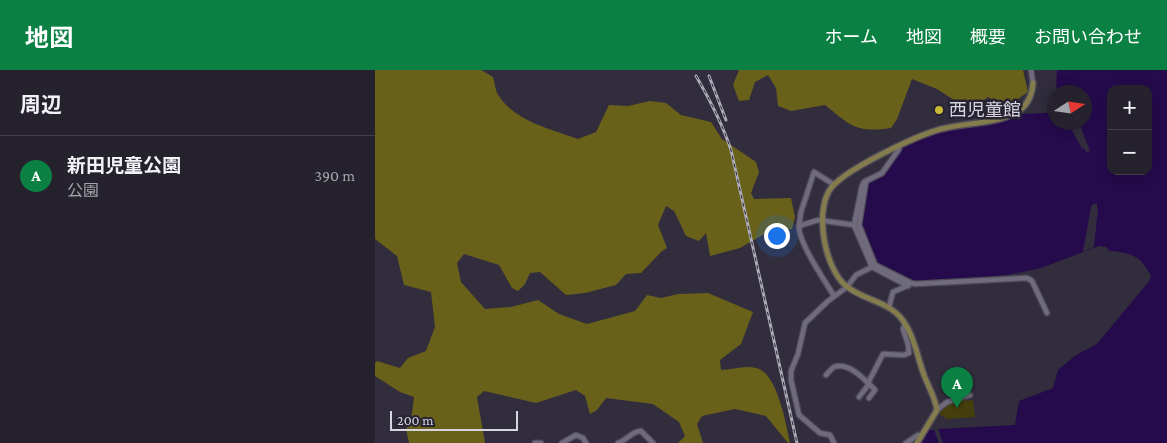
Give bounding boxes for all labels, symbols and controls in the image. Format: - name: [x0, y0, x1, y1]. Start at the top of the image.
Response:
- text: 地図: [25, 24, 73, 51]
- text: ホーム: [825, 27, 878, 47]
- text: 地図: [906, 27, 942, 47]
- text: 概要: [970, 27, 1006, 47]
- text: お問い合わせ: [1034, 27, 1142, 47]
- north arrow: [1047, 85, 1092, 130]
- map controls: [1107, 85, 1152, 175]
- button: +: [1107, 85, 1152, 130]
- text: 周辺: [20, 93, 62, 117]
- place label: 西児童館: [949, 100, 1021, 120]
- marker: 西児童館: [933, 104, 945, 116]
- button: −: [1107, 130, 1152, 175]
- text: 新田児童公園: [67, 155, 181, 176]
- text: A: [31, 167, 41, 184]
- text: 390 m: [314, 167, 355, 184]
- text: 公園: [67, 182, 99, 199]
- your location: [764, 223, 790, 249]
- pin: A: [941, 367, 973, 408]
- scale bar: [390, 408, 517, 431]
- text: 200 m: [397, 412, 433, 428]

